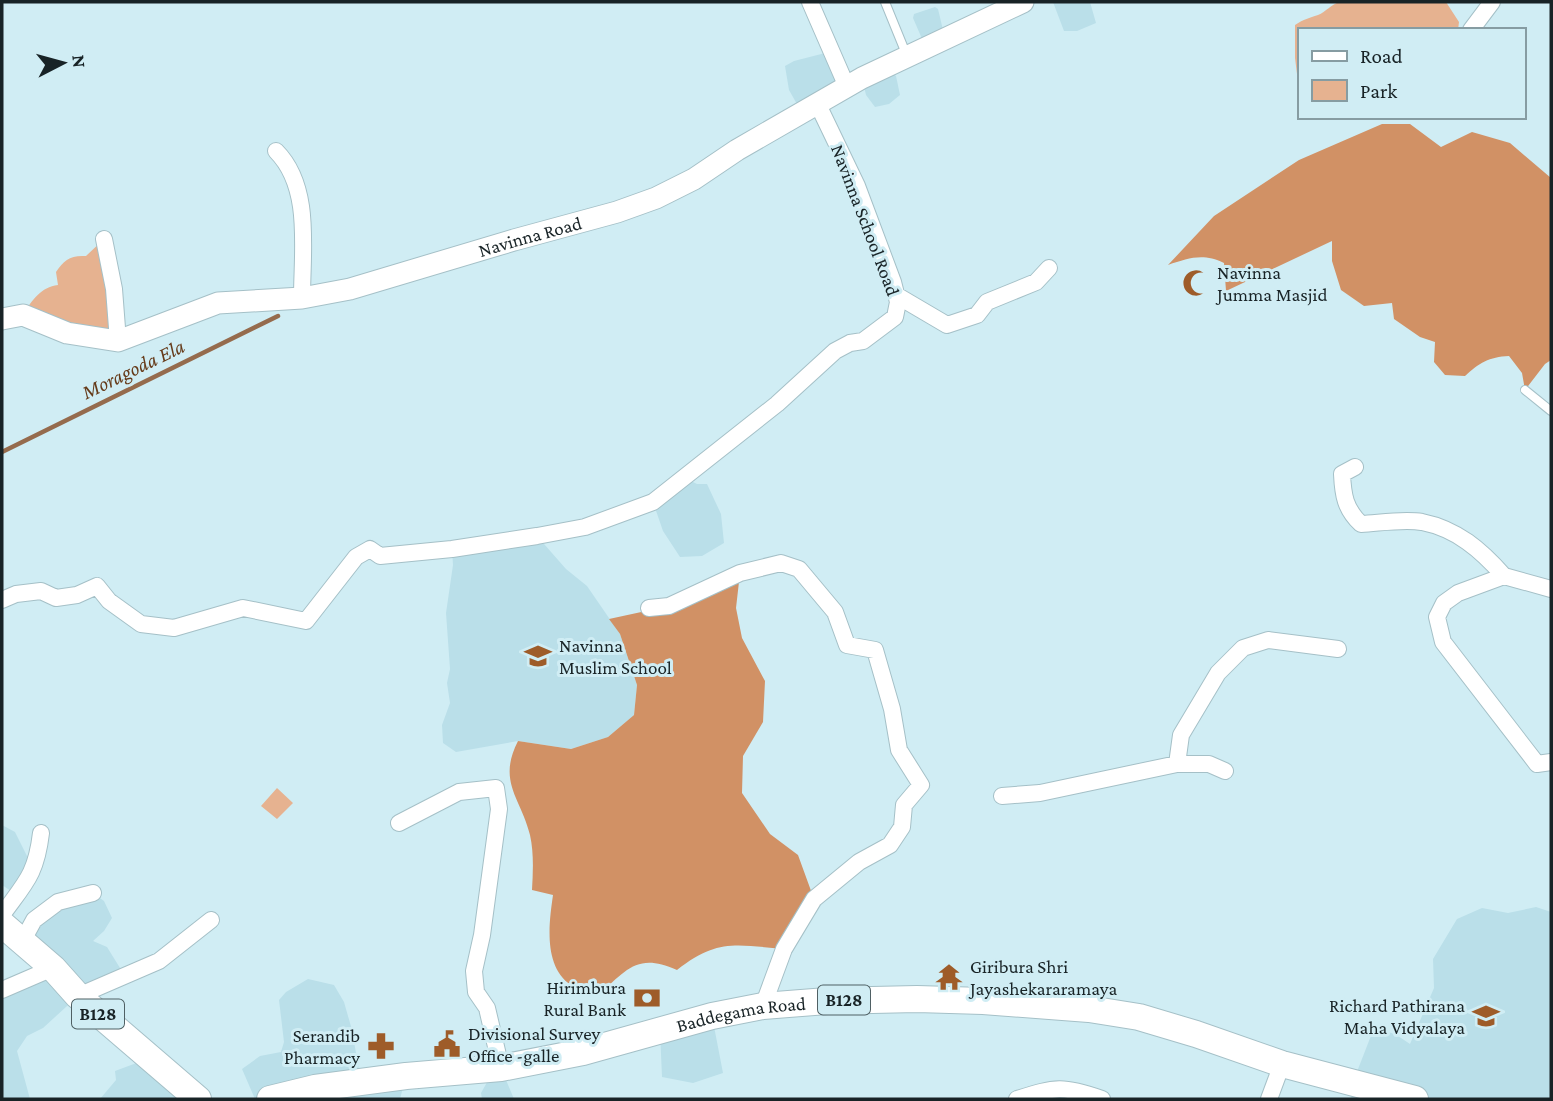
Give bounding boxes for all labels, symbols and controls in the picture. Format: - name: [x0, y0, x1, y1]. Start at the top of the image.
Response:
- north arrow: [28, 28, 98, 98]
- legend: [1298, 28, 1525, 119]
- text: Road: [1360, 44, 1403, 68]
- text: N: [68, 54, 91, 69]
- text: Park: [1360, 79, 1397, 103]
- street label: Navinna School Road: [827, 142, 904, 299]
- street label: Navinna Road: [476, 212, 584, 261]
- place label: Navinna Jumma Masjid: [1215, 262, 1327, 306]
- mosque icon: Navinna Jumma Masjid: [1181, 268, 1211, 298]
- water label: Moragoda Ela: [77, 334, 188, 405]
- place label: Navinna Muslim School: [559, 635, 672, 678]
- school or university icon: Navinna Muslim School: [523, 641, 553, 671]
- place label: Giribura Shri Jayashekararamaya: [968, 956, 1117, 999]
- temple icon: Giribura Shri Jayashekararamaya: [934, 962, 964, 992]
- place label: Hirimbura Rural Bank: [543, 977, 627, 1020]
- bank icon: Hirimbura Rural Bank: [632, 983, 662, 1013]
- road number: B128: [818, 986, 870, 1015]
- street label: Baddegama Road: [674, 993, 807, 1036]
- place label: Richard Pathirana Maha Vidyalaya: [1329, 995, 1465, 1038]
- road number: B128: [72, 1000, 124, 1028]
- school or university icon: Richard Pathirana Maha Vidyalaya: [1471, 1001, 1501, 1031]
- place label: Divisional Survey Office -galle: [468, 1023, 600, 1066]
- place label: Serandib Pharmacy: [284, 1025, 360, 1068]
- public building icon: Divisional Survey Office -galle: [432, 1029, 462, 1059]
- pharmacy icon: Serandib Pharmacy: [366, 1031, 396, 1061]

